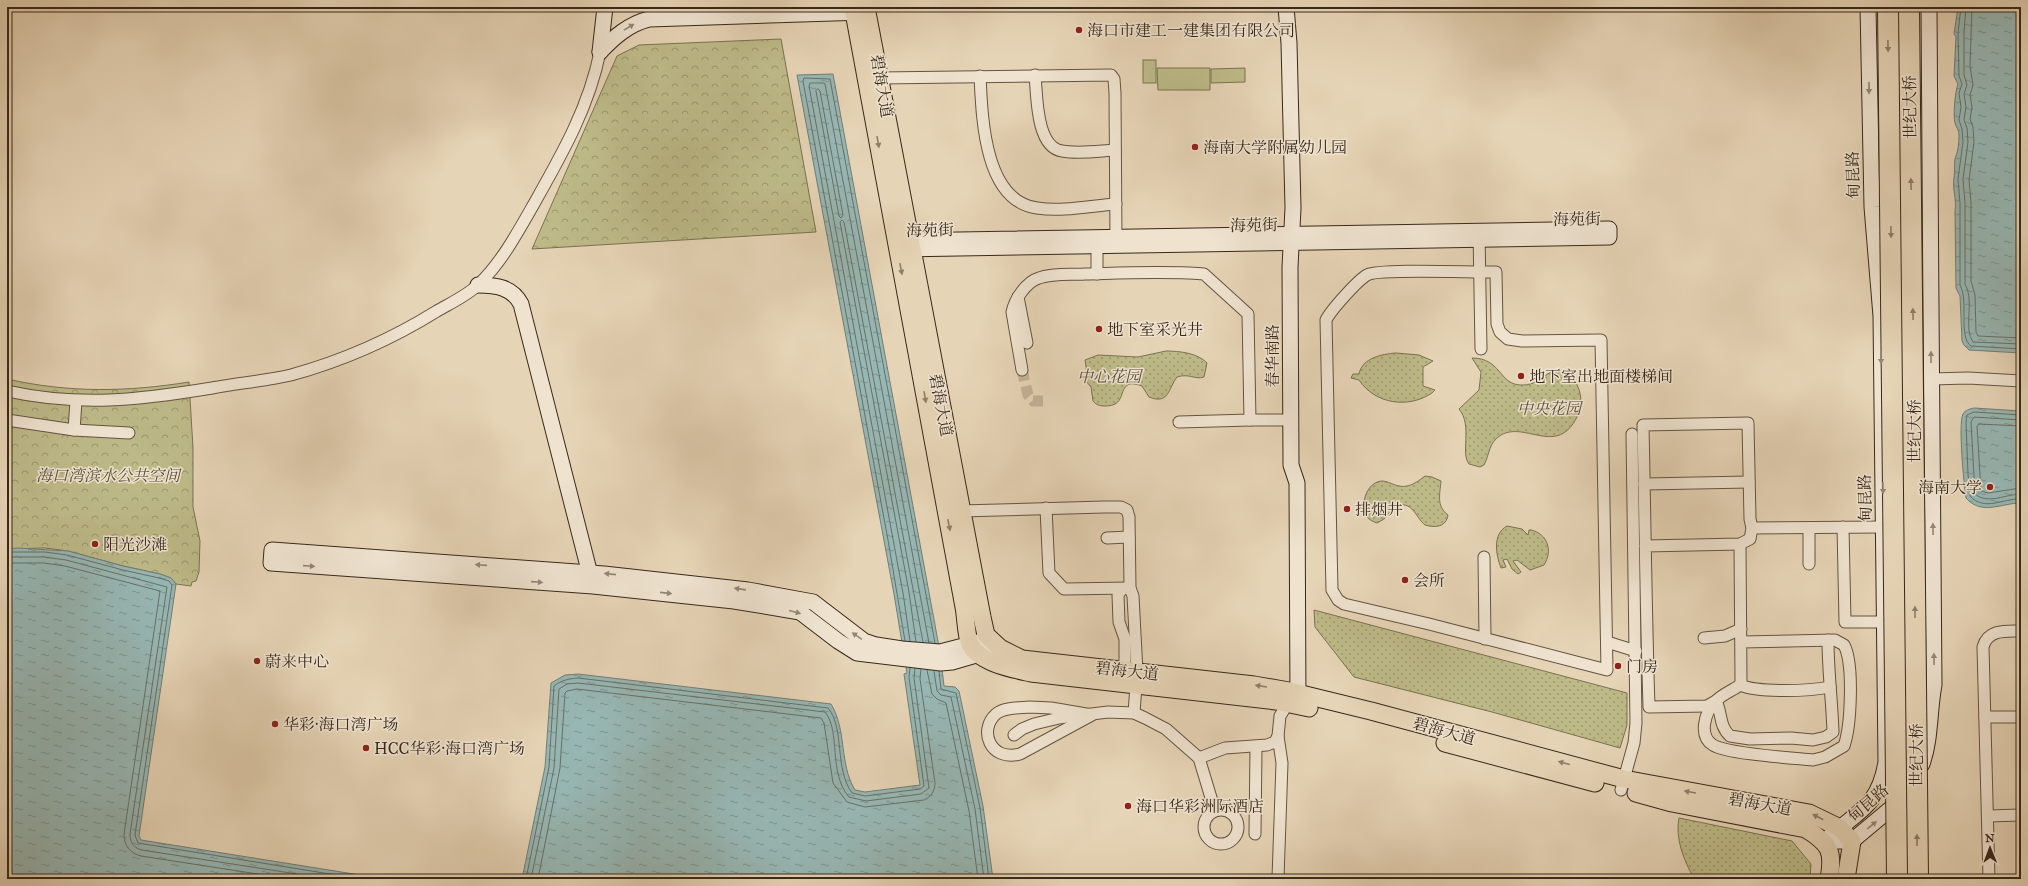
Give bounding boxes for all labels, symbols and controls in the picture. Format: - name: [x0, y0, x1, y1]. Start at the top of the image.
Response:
- place label: 海口市建工一建集团有限公司: [1087, 21, 1295, 40]
- one-way arrow: [623, 24, 635, 31]
- marker: 海口市建工一建集团有限公司: [1074, 25, 1084, 35]
- one-way arrow: [1885, 40, 1891, 53]
- street label: 碧海大道: [867, 53, 897, 119]
- street label: 世纪大桥: [1900, 75, 1920, 139]
- one-way arrow: [1866, 82, 1872, 95]
- one-way arrow: [875, 136, 881, 148]
- place label: 海南大学附属幼儿园: [1203, 138, 1347, 157]
- marker: 海南大学附属幼儿园: [1190, 142, 1200, 152]
- street label: 甸昆路: [1843, 151, 1863, 199]
- one-way arrow: [1908, 177, 1914, 190]
- street label: 海苑街: [1553, 209, 1601, 229]
- street label: 海苑街: [1230, 215, 1278, 235]
- street label: 海苑街: [906, 220, 954, 240]
- one-way arrow: [1888, 226, 1894, 239]
- one-way arrow: [899, 263, 905, 276]
- one-way arrow: [1910, 307, 1916, 320]
- place label: 地下室采光井: [1107, 320, 1203, 339]
- marker: 地下室采光井: [1094, 324, 1104, 334]
- street label: 春华南路: [1263, 324, 1282, 388]
- one-way arrow: [1928, 350, 1934, 363]
- one-way arrow: [1878, 352, 1884, 365]
- park label: 中心花园: [1077, 367, 1144, 386]
- place label: 地下室出地面楼梯间: [1529, 367, 1673, 386]
- marker: 地下室出地面楼梯间: [1516, 371, 1526, 381]
- street label: 碧海大道: [926, 372, 956, 438]
- one-way arrow: [922, 391, 928, 403]
- park label: 中央花园: [1517, 399, 1584, 418]
- street label: 世纪大桥: [1905, 399, 1924, 463]
- park label: 海口湾滨水公共空间: [36, 466, 182, 485]
- street label: 甸昆路: [1855, 474, 1875, 522]
- place label: 海南大学: [1918, 478, 1982, 497]
- one-way arrow: [1880, 482, 1886, 495]
- marker: 海南大学: [1985, 482, 1995, 492]
- place label: 排烟井: [1355, 500, 1403, 519]
- marker: 排烟井: [1342, 504, 1352, 514]
- one-way arrow: [946, 519, 952, 531]
- one-way arrow: [1930, 522, 1936, 535]
- place label: 阳光沙滩: [103, 535, 167, 554]
- marker: 阳光沙滩: [90, 539, 100, 549]
- one-way arrow: [475, 561, 487, 568]
- one-way arrow: [303, 562, 315, 569]
- one-way arrow: [604, 571, 617, 578]
- place label: 会所: [1413, 571, 1445, 590]
- marker: 会所: [1400, 575, 1410, 585]
- one-way arrow: [531, 578, 543, 585]
- one-way arrow: [734, 586, 746, 592]
- one-way arrow: [660, 590, 672, 597]
- one-way arrow: [1912, 605, 1918, 618]
- one-way arrow: [789, 609, 801, 615]
- one-way arrow: [852, 632, 862, 640]
- place label: 蔚来中心: [265, 652, 329, 671]
- one-way arrow: [1931, 652, 1937, 665]
- marker: 蔚来中心: [252, 656, 262, 666]
- place label: 门房: [1626, 657, 1658, 676]
- street label: 碧海大道: [1094, 658, 1160, 684]
- marker: 门房: [1613, 661, 1623, 671]
- one-way arrow: [1255, 683, 1268, 689]
- street label: 碧海大道: [1411, 714, 1477, 748]
- place label: 华彩·海口湾广场: [283, 715, 399, 734]
- marker: 华彩·海口湾广场: [270, 719, 280, 729]
- street label: 世纪大桥: [1907, 723, 1926, 787]
- place label: HCC华彩·海口湾广场: [374, 739, 525, 758]
- marker: HCC华彩·海口湾广场: [361, 743, 371, 753]
- one-way arrow: [1557, 760, 1569, 766]
- street label: 甸昆路: [1844, 780, 1892, 826]
- one-way arrow: [1684, 789, 1696, 795]
- street label: 碧海大道: [1727, 789, 1793, 819]
- place label: 海口华彩洲际酒店: [1136, 797, 1264, 816]
- marker: 海口华彩洲际酒店: [1123, 801, 1133, 811]
- one-way arrow: [1812, 814, 1823, 820]
- one-way arrow: [1866, 820, 1877, 829]
- north arrow: [1970, 828, 2010, 868]
- text: N: [1985, 832, 1995, 845]
- one-way arrow: [1914, 833, 1920, 846]

